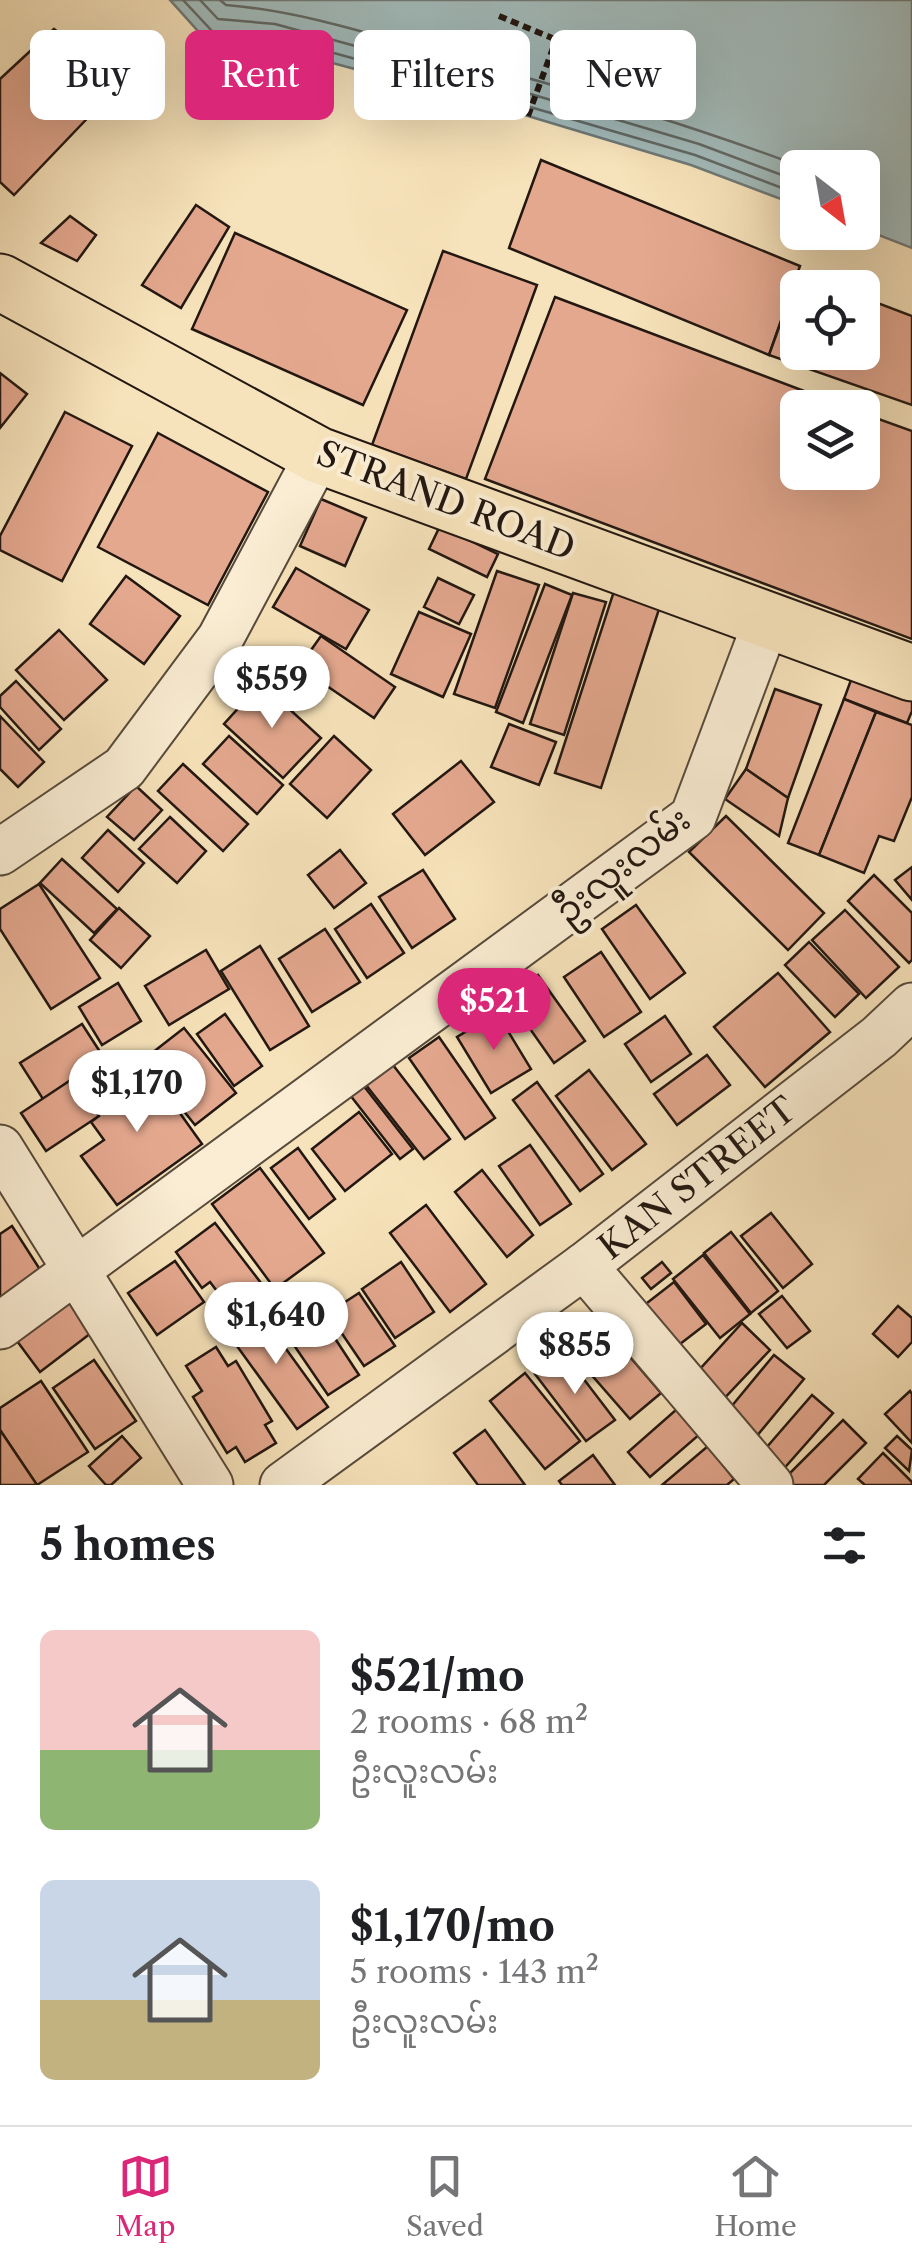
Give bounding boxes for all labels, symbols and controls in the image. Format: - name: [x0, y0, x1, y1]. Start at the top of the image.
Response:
- chip: Buy: [30, 30, 165, 120]
- chip: Rent: [185, 30, 334, 120]
- chip: Filters: [354, 30, 530, 120]
- chip: New: [550, 30, 696, 120]
- north arrow: [780, 150, 880, 250]
- map controls: [780, 150, 880, 490]
- button: locate: [780, 270, 880, 370]
- button: layers: [780, 390, 880, 490]
- street label: STRAND ROAD: [311, 431, 581, 569]
- pin: $559: [213, 646, 331, 731]
- text: $559: [236, 659, 308, 698]
- street label: ဦးလူးလမ်း: [544, 796, 703, 938]
- pin: $521: [435, 968, 553, 1053]
- text: $521: [460, 981, 528, 1020]
- pin: $1,170: [56, 1050, 218, 1135]
- text: $1,170: [91, 1063, 183, 1102]
- street label: KAN STREET: [590, 1088, 804, 1268]
- pin: $1,640: [195, 1282, 357, 1367]
- text: $1,640: [226, 1295, 326, 1334]
- pin: $855: [516, 1312, 634, 1397]
- text: $855: [539, 1325, 611, 1364]
- icon: filters: [817, 1518, 872, 1573]
- text: 5 homes: [40, 1519, 216, 1571]
- text: $521/mo: [350, 1650, 525, 1702]
- icon: home: [120, 1670, 240, 1790]
- text: 2 rooms · 68 m²: [350, 1702, 588, 1741]
- text: ဦးလူးလမ်း: [350, 1752, 498, 1791]
- text: $1,170/mo: [350, 1900, 555, 1952]
- icon: home: [120, 1920, 240, 2040]
- text: 5 rooms · 143 m²: [350, 1952, 599, 1991]
- text: ဦးလူးလမ်း: [350, 2002, 498, 2041]
- tab: Map: [115, 2149, 175, 2243]
- tab: Saved: [406, 2149, 484, 2243]
- tab: Home: [714, 2149, 797, 2243]

